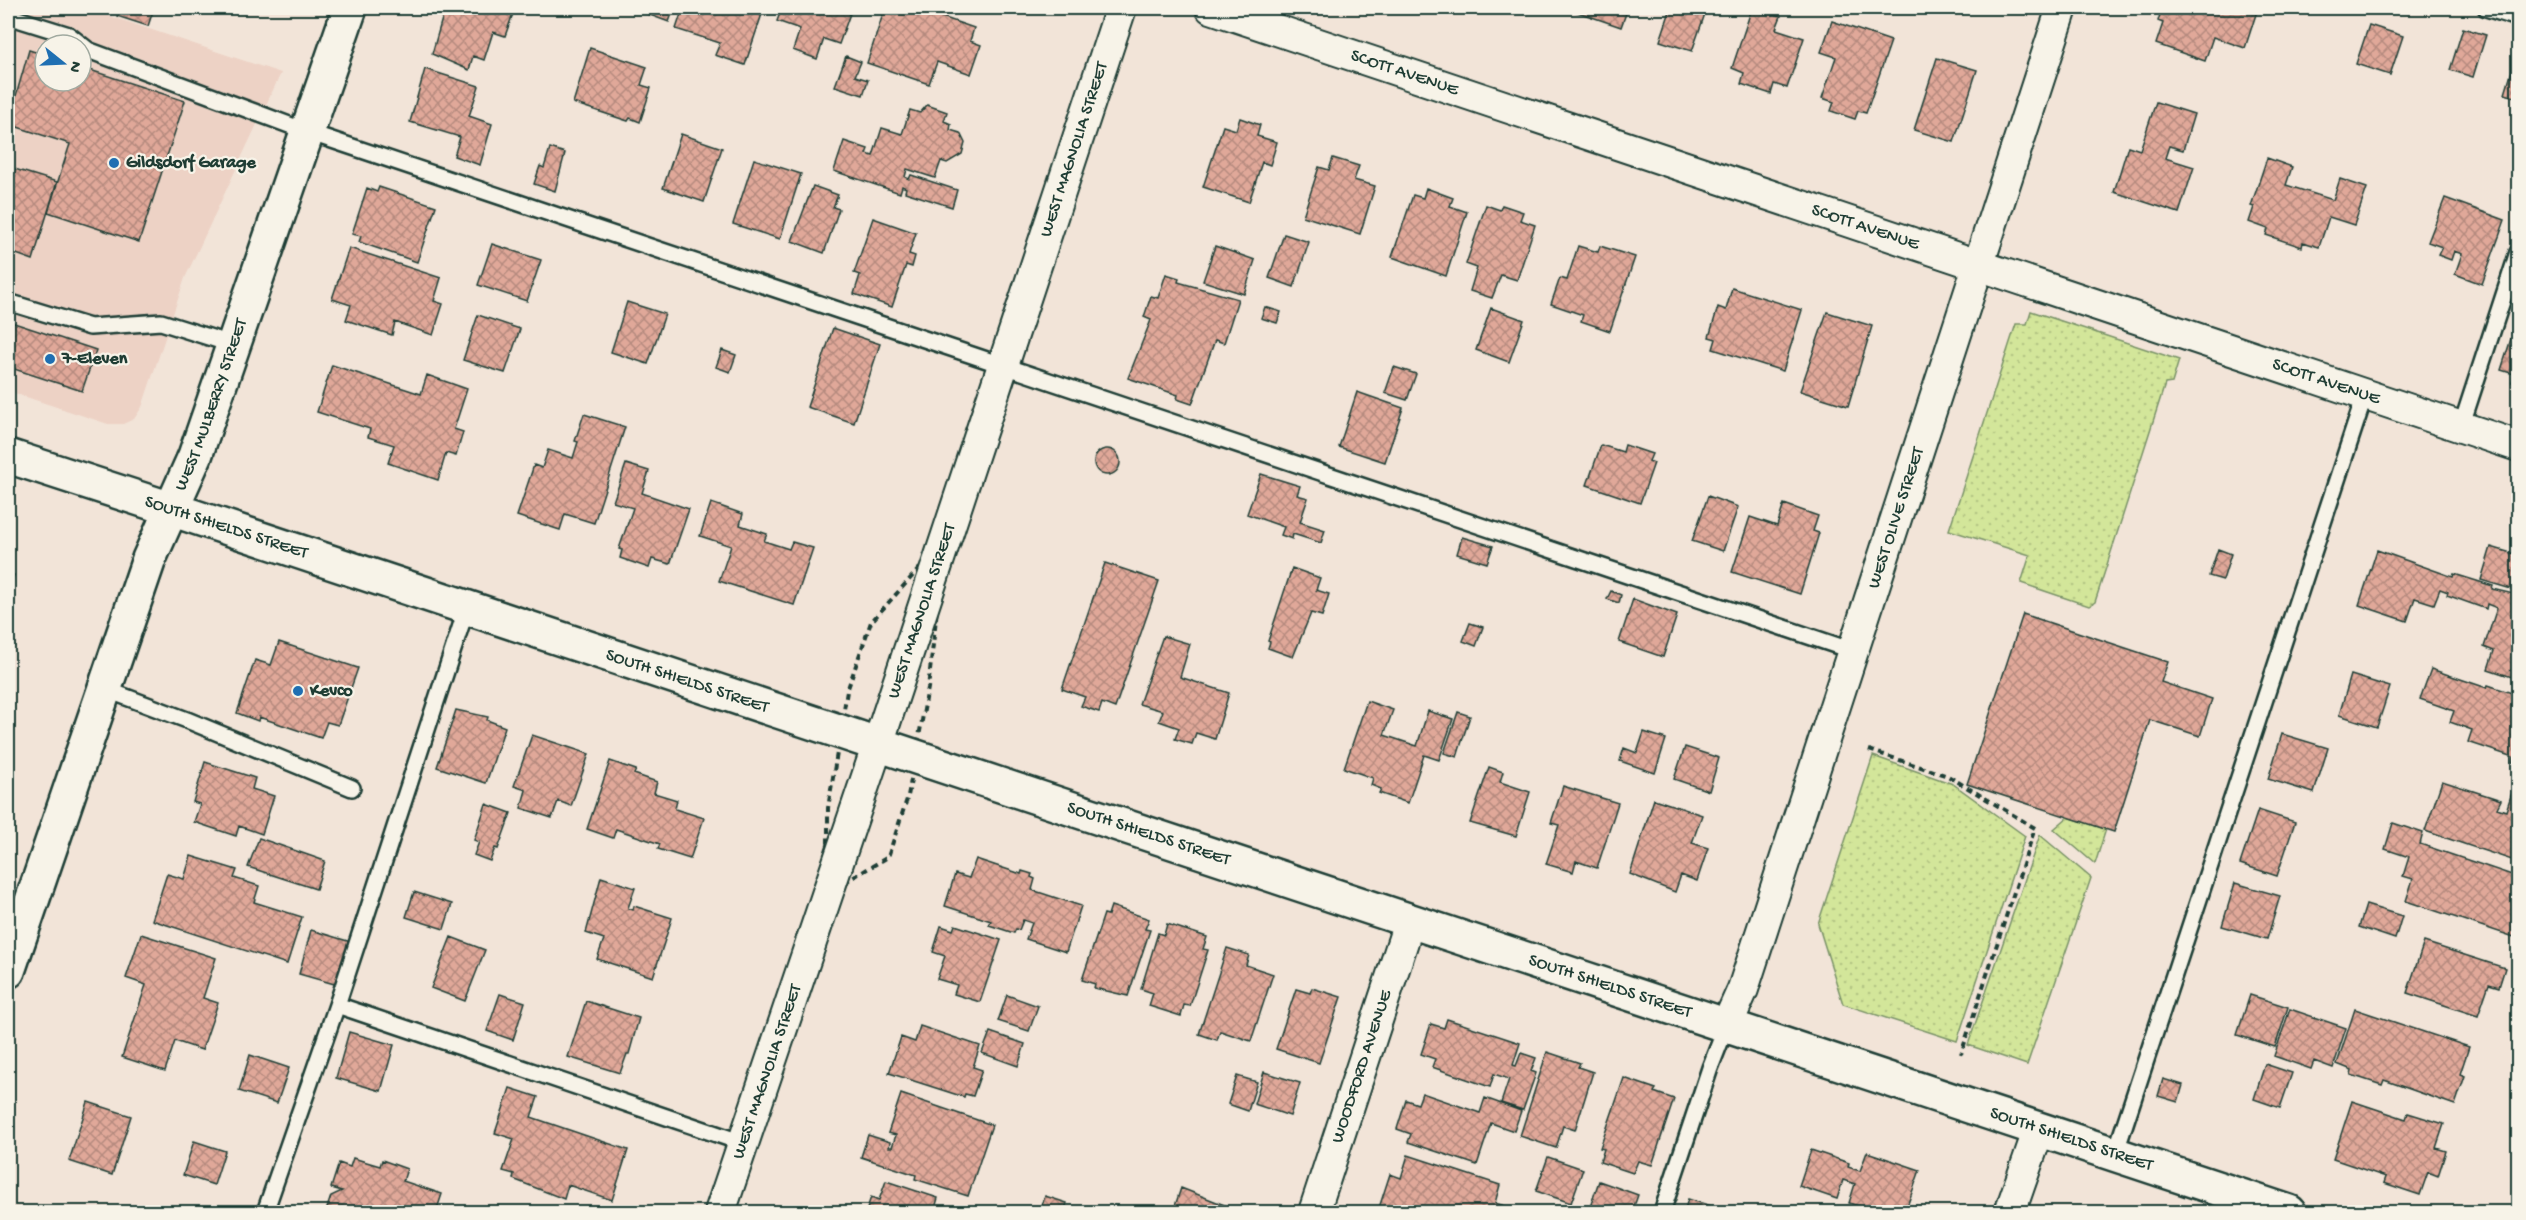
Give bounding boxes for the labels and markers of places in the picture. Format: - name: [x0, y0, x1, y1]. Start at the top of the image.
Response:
- place label: Gildsdorf Garage: [126, 153, 256, 174]
- marker: Gildsdorf Garage: [107, 156, 121, 170]
- place label: 7-Eleven: [61, 349, 128, 370]
- marker: 7-Eleven: [43, 352, 57, 366]
- place label: Kevco: [309, 681, 353, 702]
- marker: Kevco: [291, 684, 305, 698]

